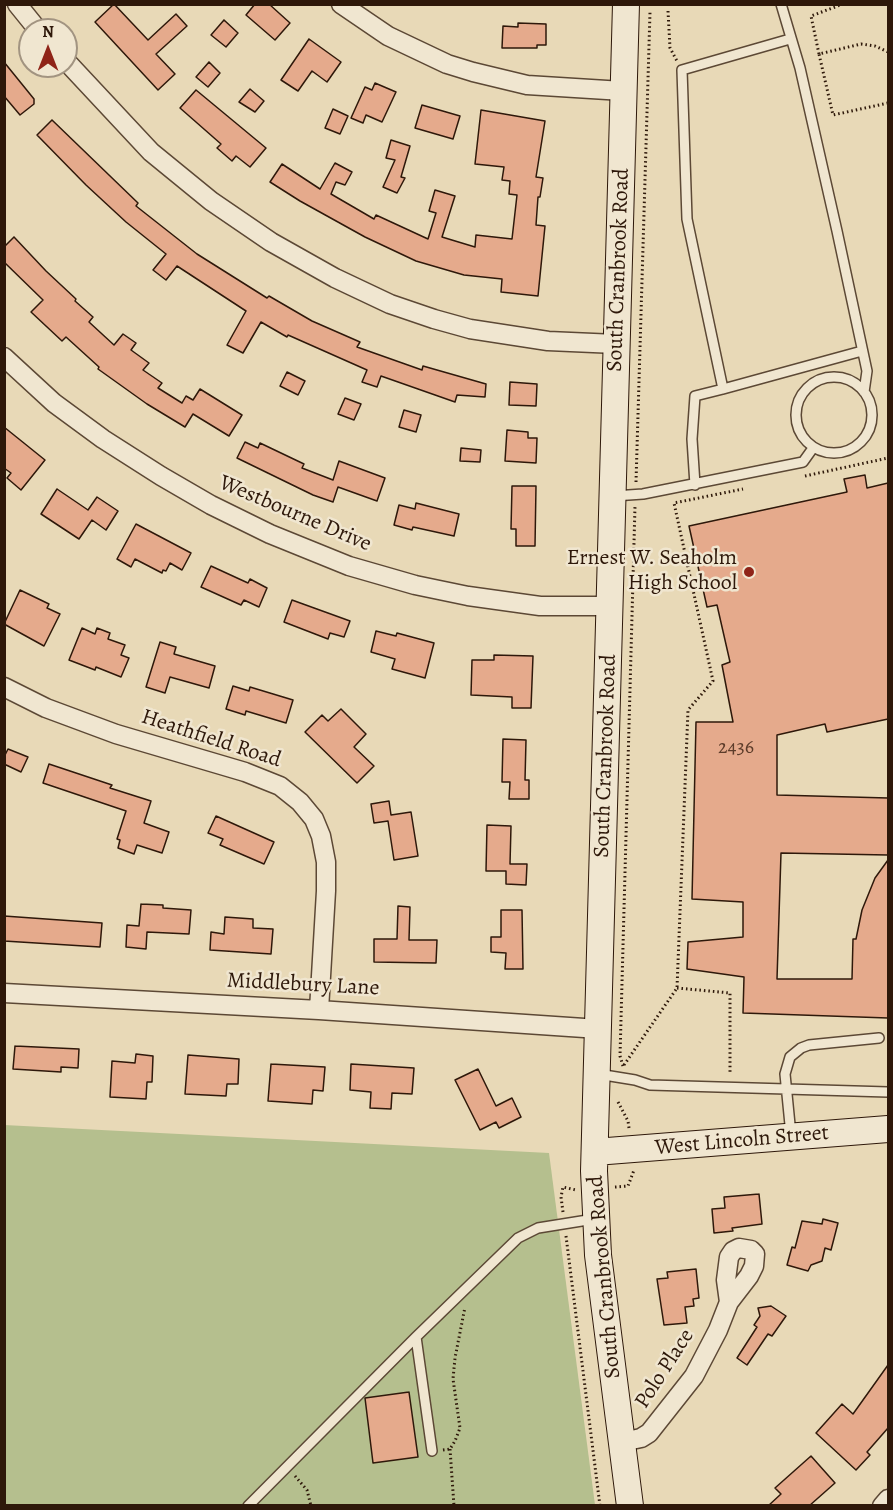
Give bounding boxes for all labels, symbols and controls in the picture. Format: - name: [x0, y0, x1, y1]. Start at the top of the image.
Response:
- north arrow: [18, 18, 78, 78]
- text: N: [42, 21, 54, 43]
- street label: South Cranbrook Road: [602, 168, 636, 372]
- street label: Westbourne Drive: [215, 470, 375, 558]
- place label: Ernest W. Seaholm High School: [567, 546, 737, 598]
- marker: Ernest W. Seaholm High School: [742, 565, 756, 579]
- street label: South Cranbrook Road: [589, 654, 623, 858]
- street label: Heathfield Road: [138, 704, 284, 774]
- house number: 2436: [718, 736, 754, 760]
- street label: Middlebury Lane: [226, 968, 380, 1002]
- street label: West Lincoln Street: [654, 1120, 830, 1162]
- street label: South Cranbrook Road: [583, 1174, 627, 1380]
- street label: Polo Place: [630, 1324, 700, 1414]

